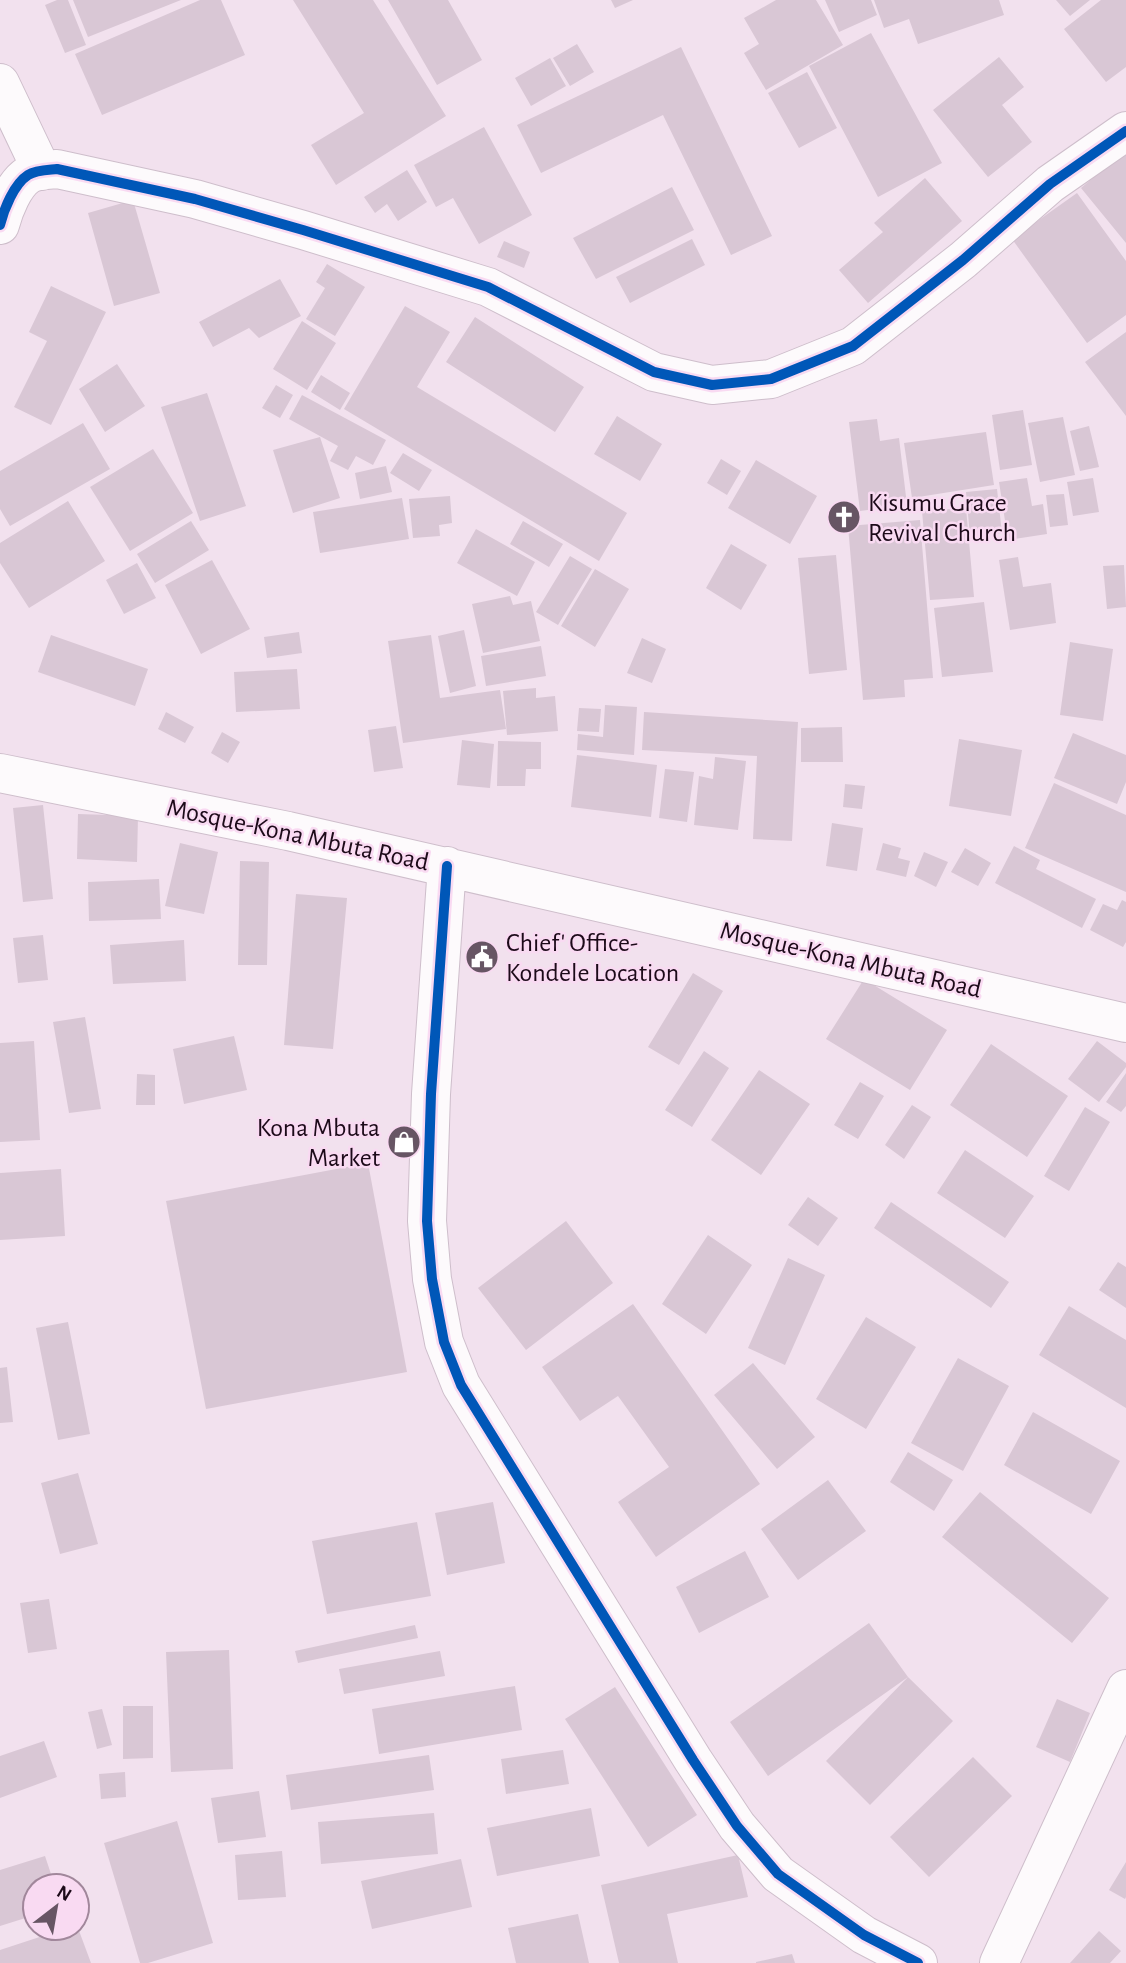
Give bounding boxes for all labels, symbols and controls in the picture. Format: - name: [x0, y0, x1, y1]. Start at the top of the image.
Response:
- place label: Kisumu Grace Revival Church: [868, 490, 1016, 546]
- church icon: Kisumu Grace Revival Church: [825, 498, 863, 536]
- street label: Mosque-Kona Mbuta Road: [164, 794, 431, 875]
- street label: Mosque-Kona Mbuta Road: [718, 917, 984, 1003]
- place label: Chief' Office- Kondele Location: [506, 930, 679, 986]
- public building icon: Chief' Office- Kondele Location: [463, 938, 501, 976]
- place label: Kona Mbuta Market: [257, 1115, 380, 1171]
- shop icon: Kona Mbuta Market: [385, 1123, 423, 1161]
- north arrow: [21, 1872, 91, 1942]
- text: N: [53, 1882, 75, 1905]

